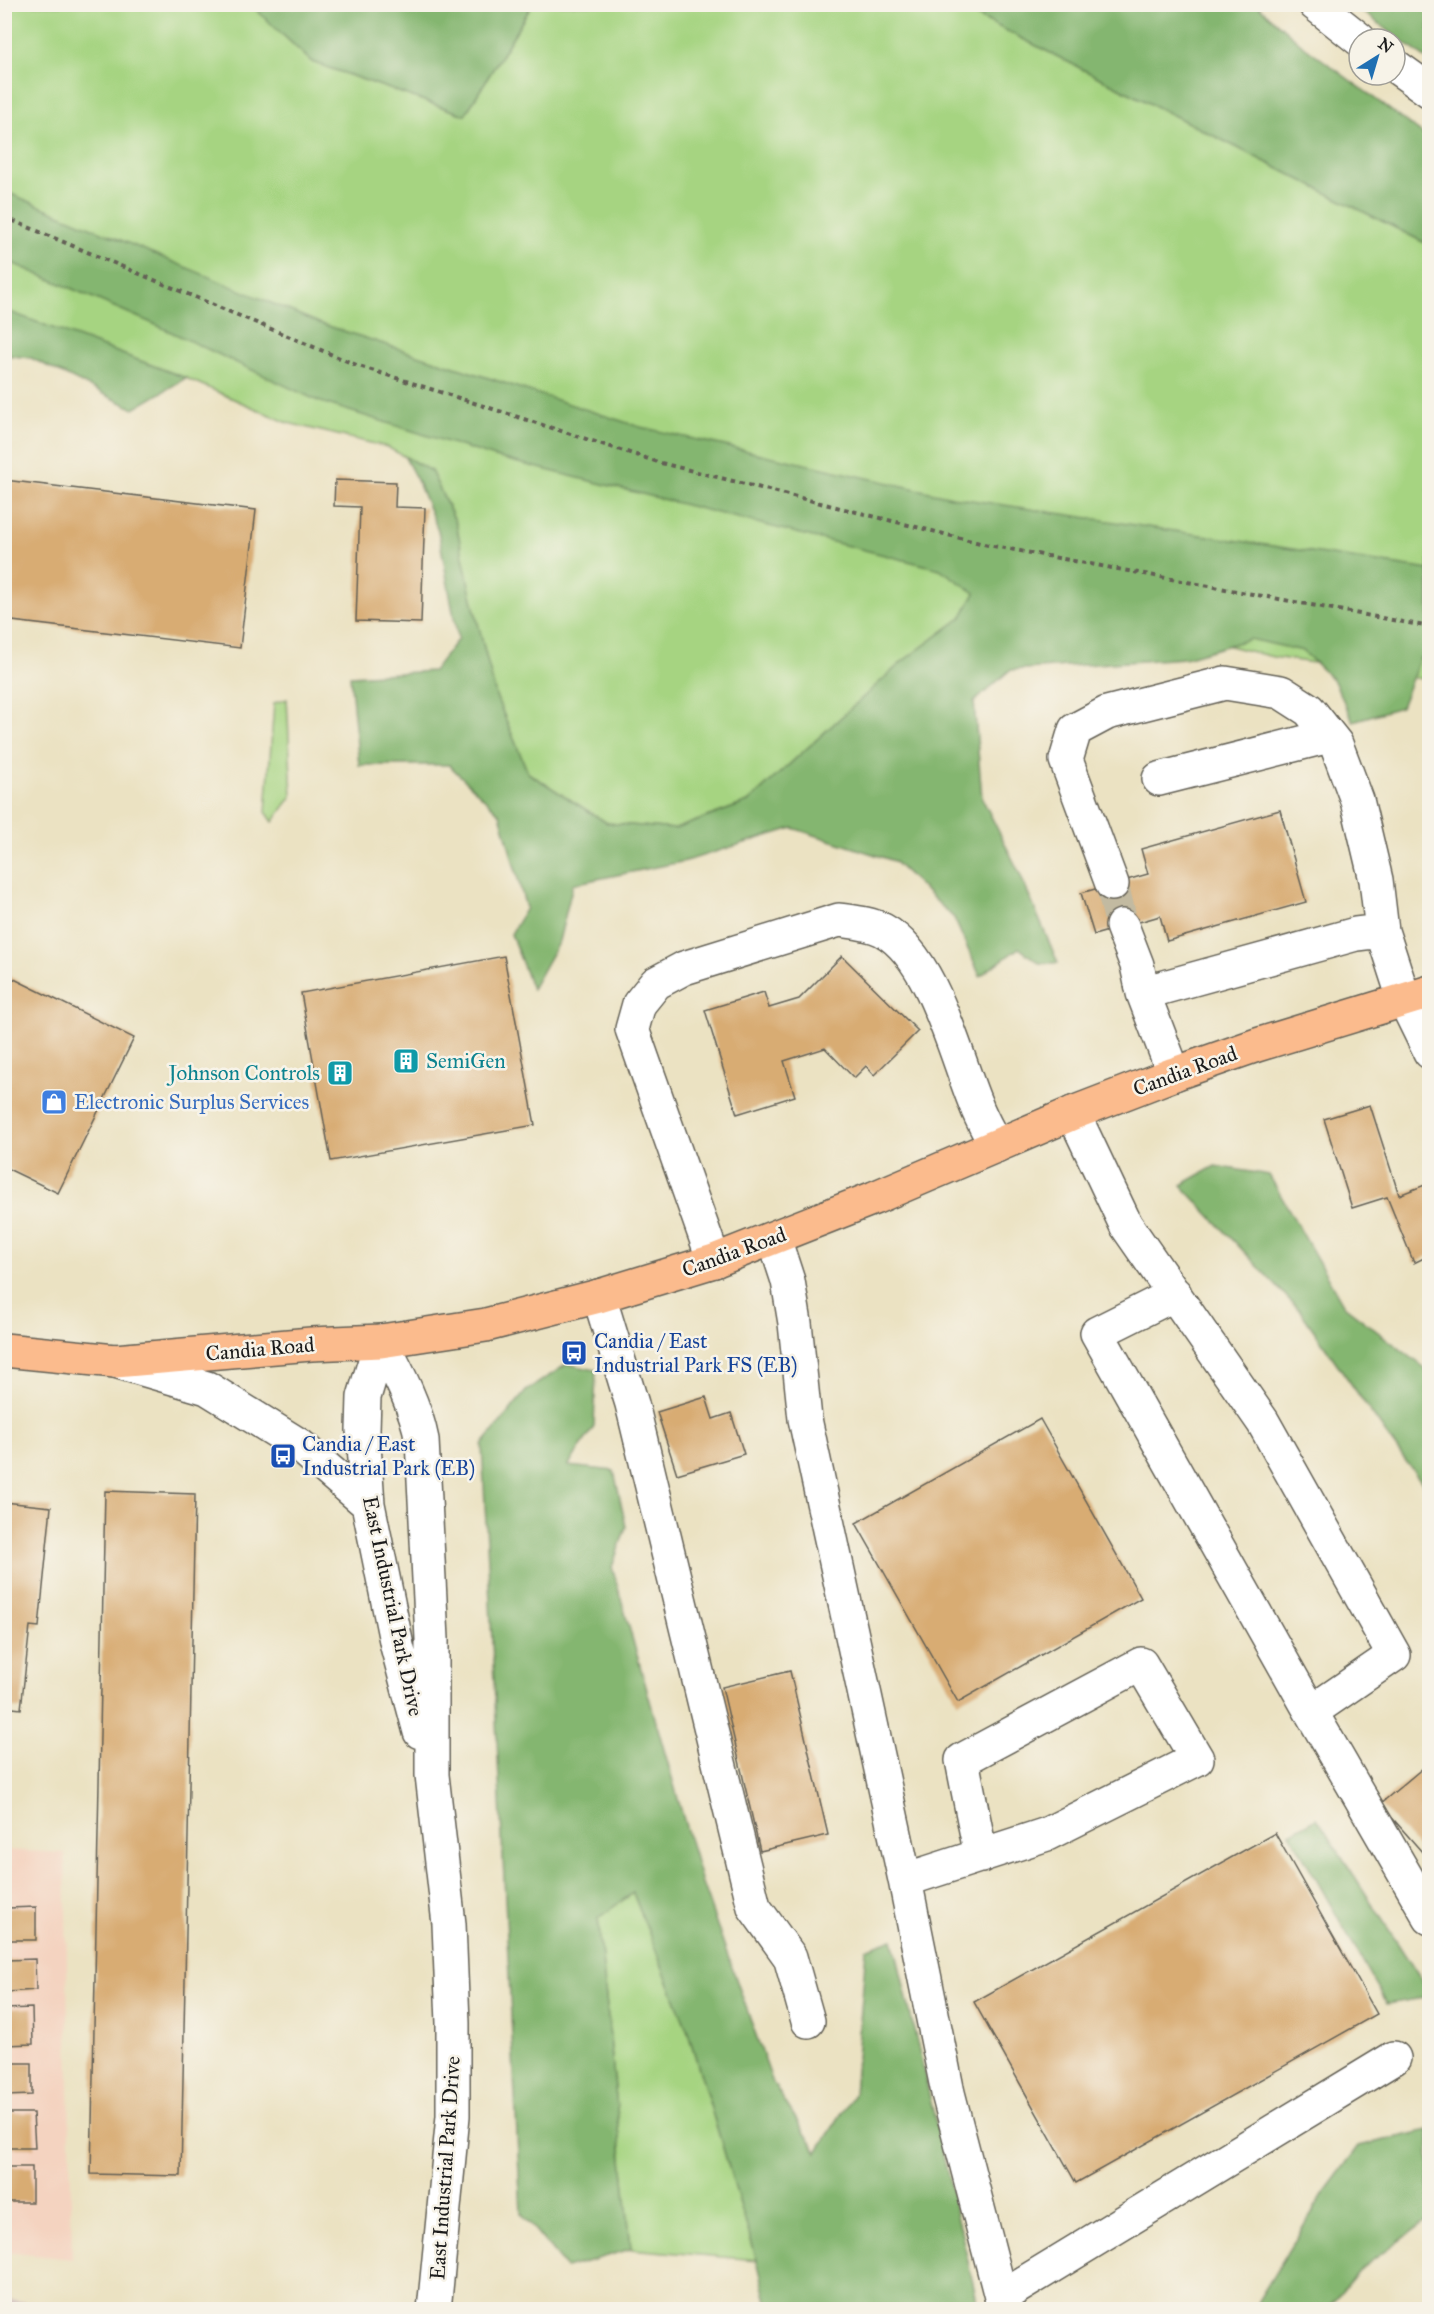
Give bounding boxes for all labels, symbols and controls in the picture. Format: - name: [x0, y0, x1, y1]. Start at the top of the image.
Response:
- north arrow: [1347, 27, 1407, 87]
- text: N: [1375, 34, 1397, 57]
- street label: Candia Road: [1129, 1040, 1241, 1102]
- building icon: SemiGen: [391, 1046, 421, 1076]
- place label: SemiGen: [426, 1048, 506, 1074]
- building icon: Johnson Controls: [325, 1058, 355, 1088]
- place label: Johnson Controls: [166, 1060, 320, 1086]
- shop icon: Electronic Surplus Services: [39, 1087, 69, 1117]
- place label: Electronic Surplus Services: [74, 1089, 309, 1115]
- street label: Candia Road: [678, 1221, 790, 1283]
- place label: Candia / East Industrial Park FS (EB): [594, 1328, 798, 1378]
- street label: Candia Road: [205, 1331, 316, 1367]
- bus stop icon: Candia / East Industrial Park FS (EB): [559, 1338, 589, 1368]
- place label: Candia / East Industrial Park (EB): [302, 1431, 475, 1481]
- bus stop icon: Candia / East Industrial Park (EB): [268, 1441, 298, 1471]
- street label: East Industrial Park Drive: [357, 1494, 429, 1719]
- street label: East Industrial Park Drive: [424, 2055, 466, 2281]

